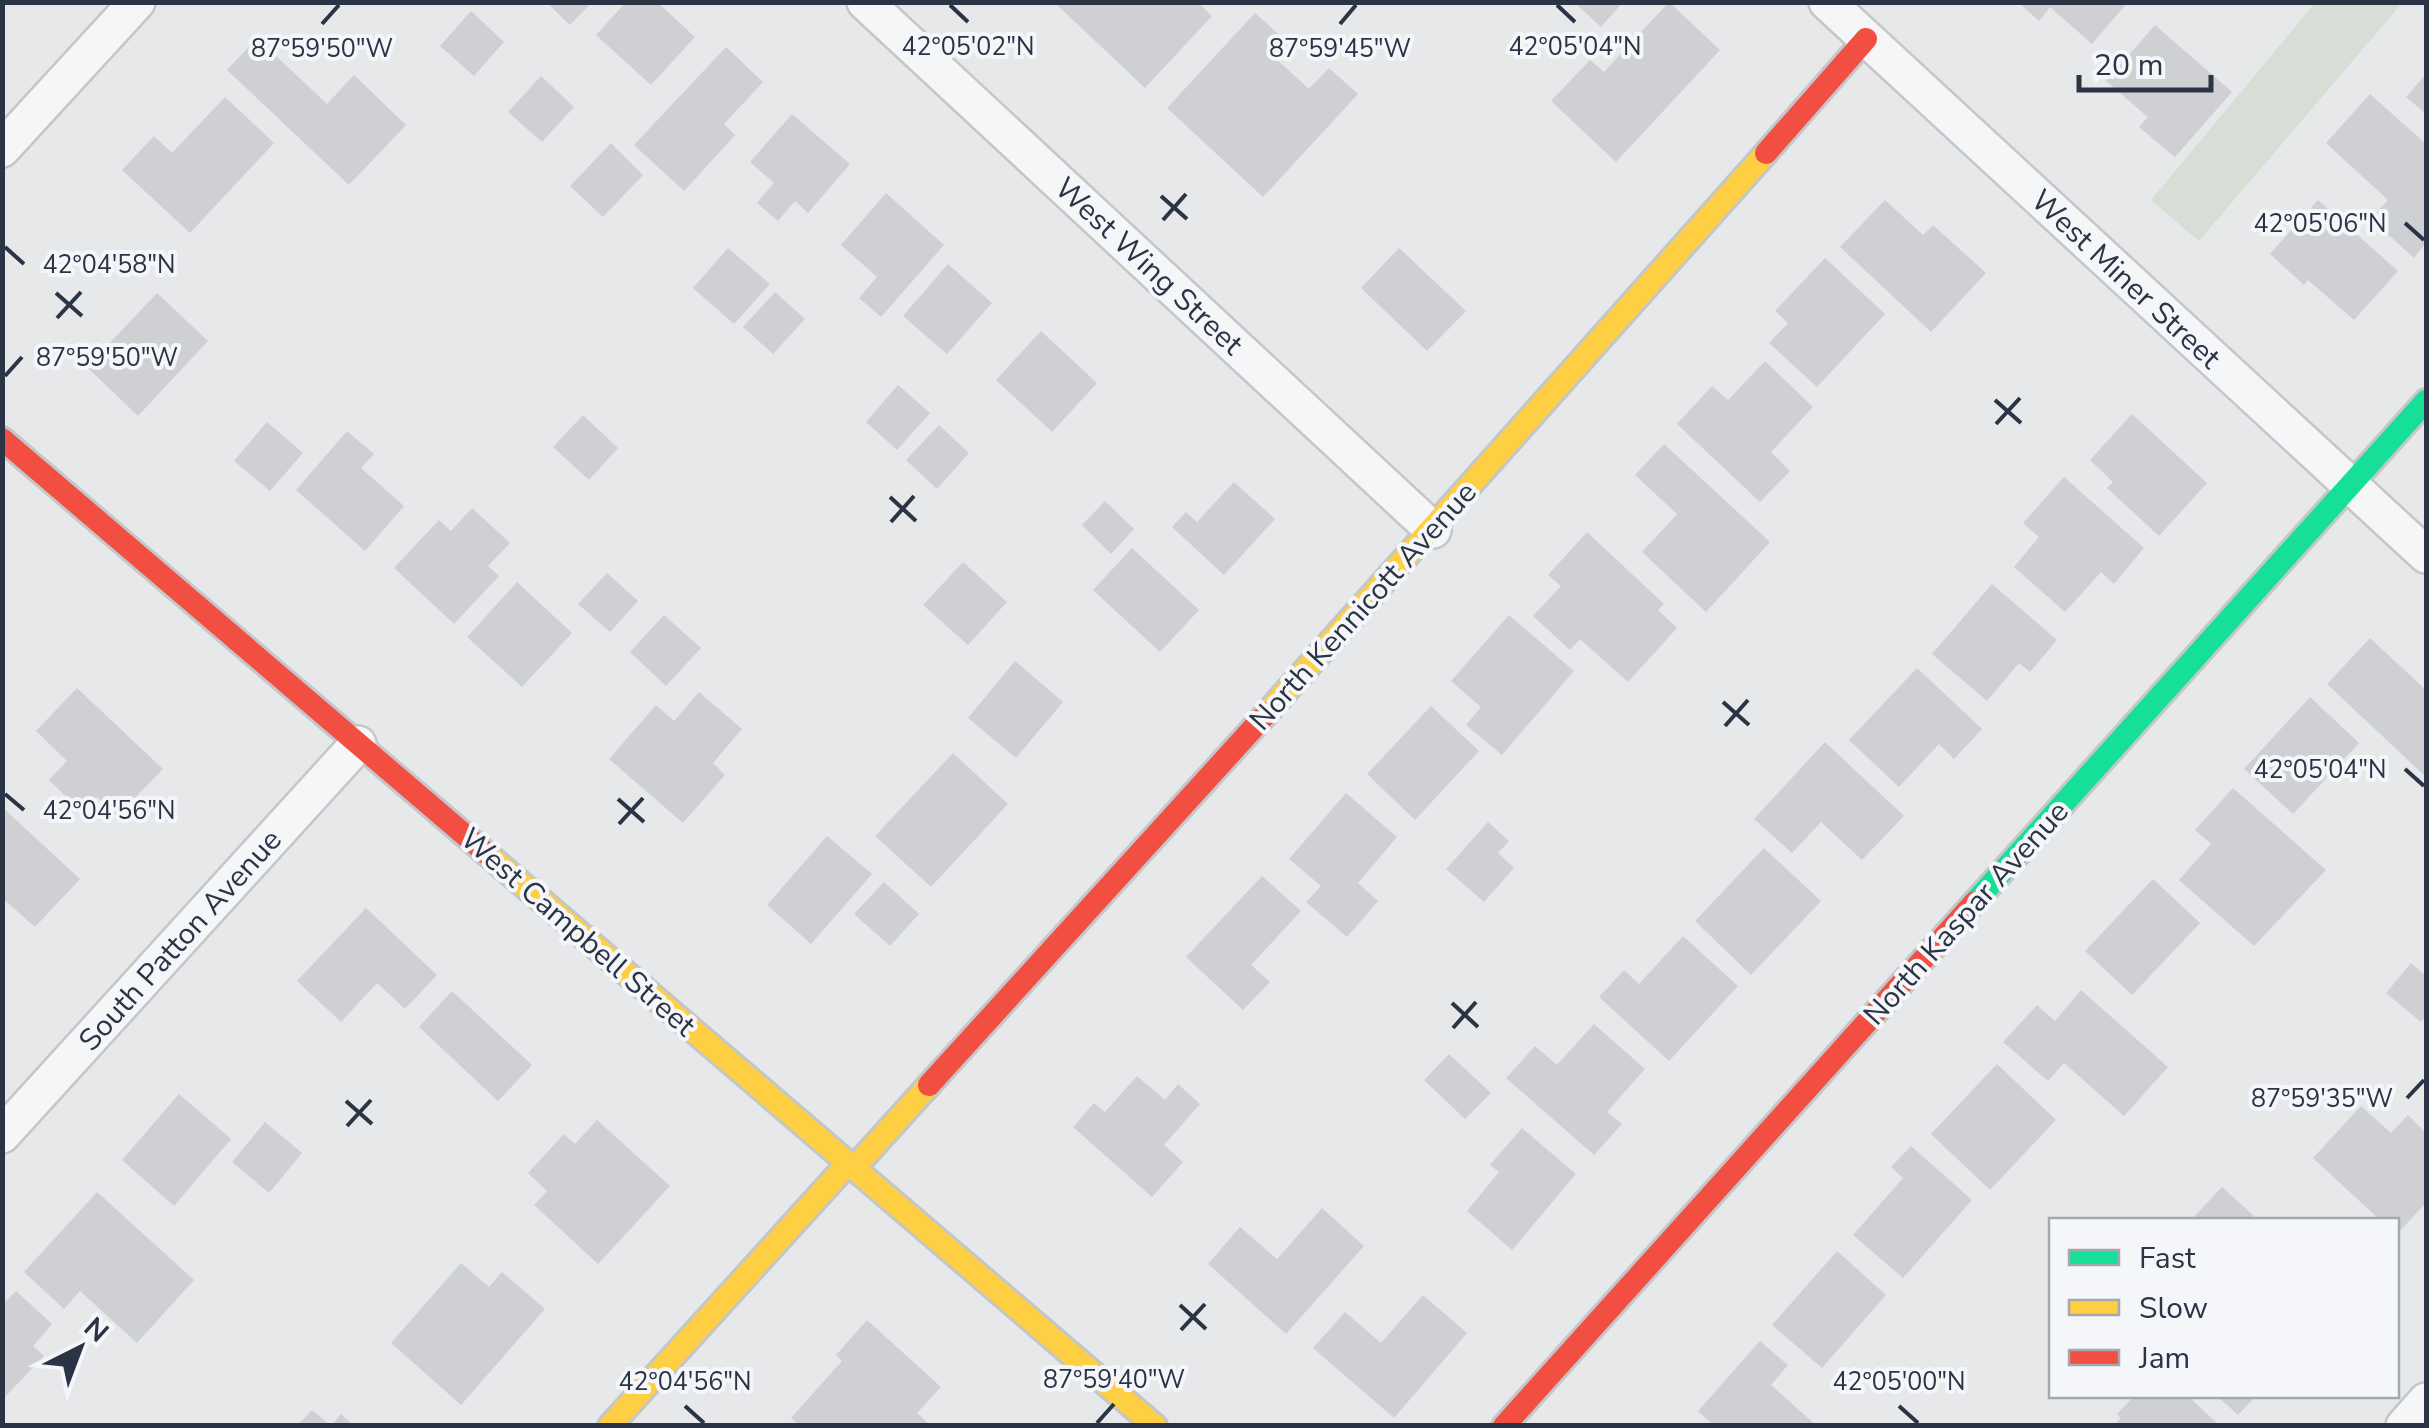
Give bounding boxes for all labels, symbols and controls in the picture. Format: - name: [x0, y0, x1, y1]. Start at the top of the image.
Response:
- text: 42°05'02"N: [901, 30, 1035, 64]
- text: 42°05'04"N: [1508, 30, 1642, 64]
- scale bar: [2079, 30, 2212, 92]
- text: 87°59'50"W: [251, 32, 393, 66]
- text: 87°59'45"W: [1269, 32, 1411, 66]
- text: 20 m: [2094, 45, 2163, 86]
- street label: West Wing Street: [1045, 168, 1252, 365]
- street label: West Miner Street: [2022, 181, 2230, 378]
- text: 42°05'06"N: [2253, 207, 2387, 241]
- text: 42°04'58"N: [42, 248, 176, 282]
- text: 87°59'50"W: [36, 341, 178, 375]
- street label: North Kennicott Avenue: [1241, 473, 1486, 740]
- text: 42°05'04"N: [2253, 753, 2387, 787]
- street label: North Kaspar Avenue: [1855, 792, 2078, 1034]
- text: 42°04'56"N: [42, 794, 176, 828]
- street label: West Campbell Street: [451, 819, 704, 1046]
- street label: South Patton Avenue: [70, 821, 291, 1060]
- text: 87°59'35"W: [2251, 1082, 2393, 1116]
- legend: [2049, 1218, 2399, 1398]
- text: Fast: [2139, 1238, 2196, 1279]
- text: Slow: [2139, 1288, 2208, 1329]
- north arrow: [30, 1298, 130, 1398]
- text: N: [76, 1309, 117, 1351]
- text: Jam: [2138, 1338, 2190, 1379]
- text: 87°59'40"W: [1043, 1363, 1185, 1397]
- text: 42°04'56"N: [618, 1365, 752, 1399]
- text: 42°05'00"N: [1832, 1365, 1966, 1399]

